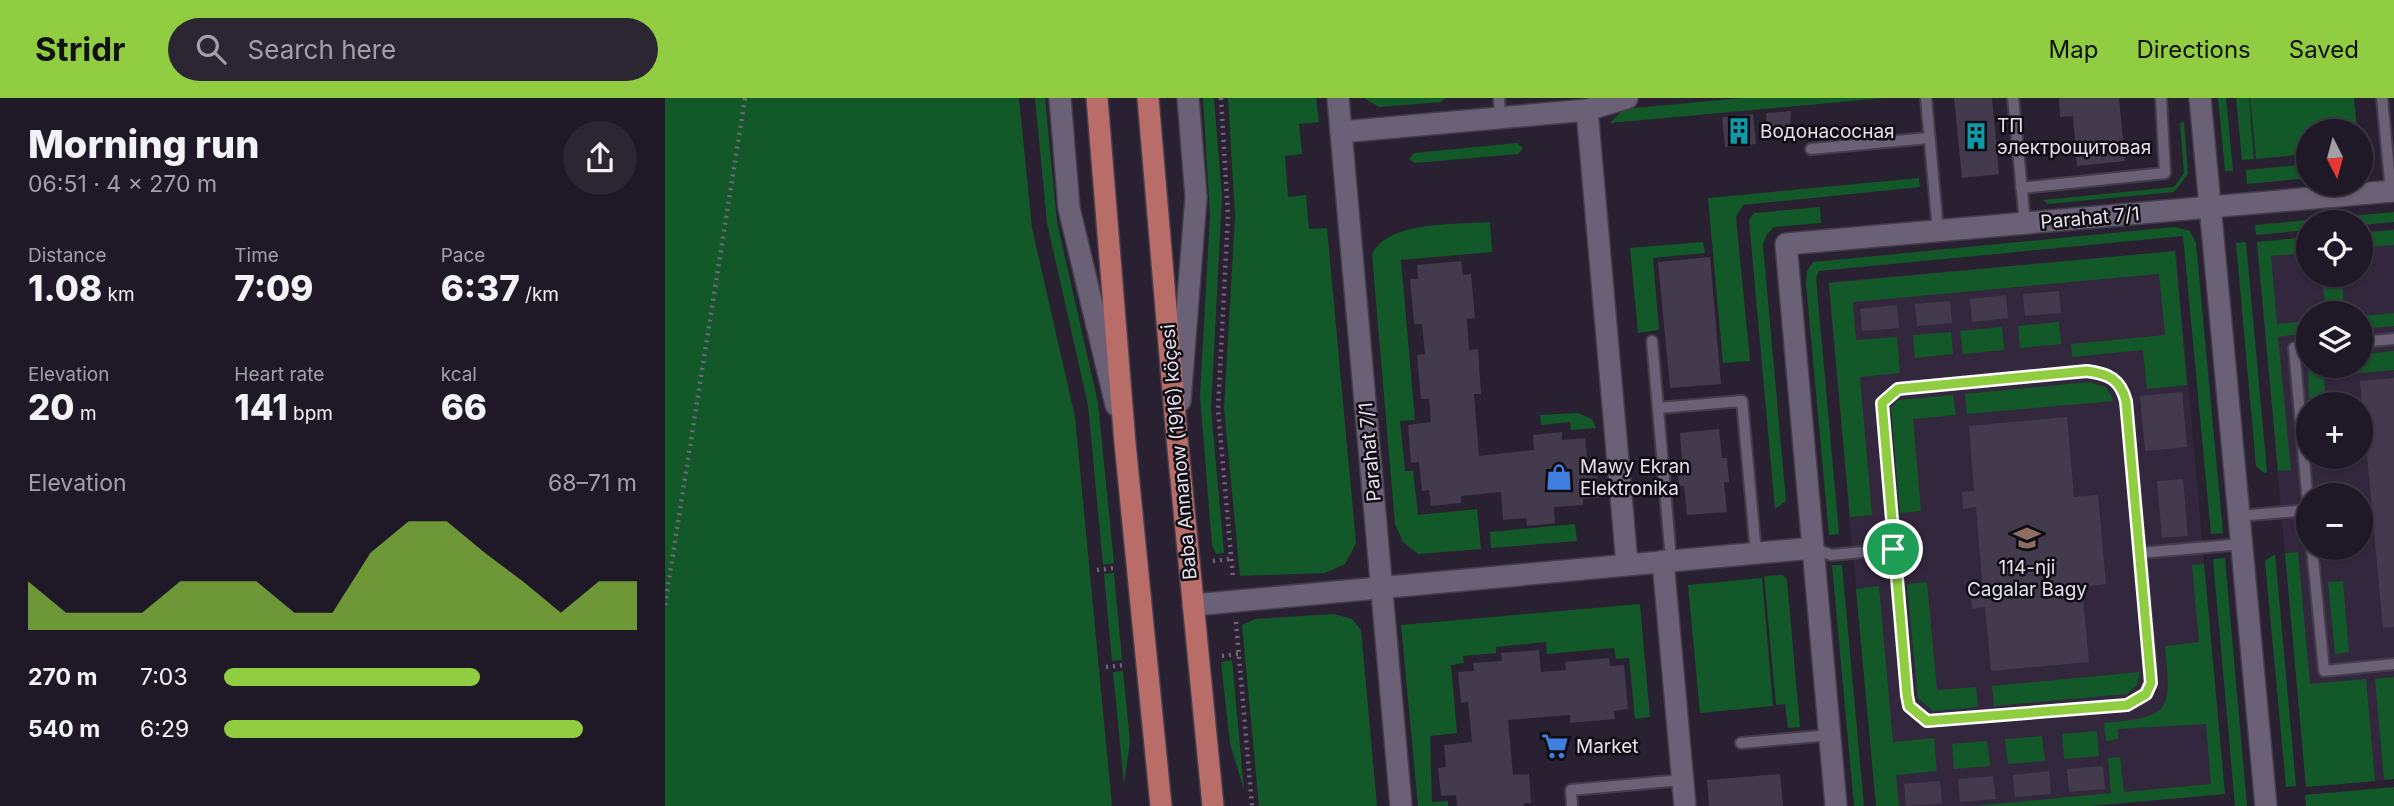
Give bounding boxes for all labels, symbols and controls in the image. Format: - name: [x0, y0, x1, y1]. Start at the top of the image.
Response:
- search box: [168, 18, 658, 81]
- text: Stridr: [35, 29, 126, 69]
- icon: search: [192, 30, 230, 68]
- text: Search here: [248, 34, 396, 65]
- text: Map: [2049, 35, 2098, 64]
- text: Directions: [2136, 35, 2251, 64]
- text: Saved: [2289, 35, 2359, 64]
- place label: ТП электрощитовая: [1997, 114, 2151, 159]
- building icon: Водонасосная: [1724, 116, 1754, 146]
- north arrow: [2296, 119, 2373, 196]
- map controls: [2296, 119, 2373, 560]
- place label: Водонасосная: [1760, 120, 1895, 143]
- text: Morning run: [28, 121, 259, 167]
- button: share: [563, 121, 637, 195]
- building icon: ТП электрощитовая: [1961, 121, 1991, 151]
- text: 06:51 · 4 × 270 m: [28, 170, 217, 198]
- street label: Parahat 7/1: [2039, 202, 2141, 234]
- button: locate: [2296, 210, 2373, 287]
- text: Distance: [28, 244, 106, 267]
- text: Time: [234, 244, 279, 267]
- text: Pace: [441, 244, 485, 267]
- text: 1.08: [28, 267, 102, 309]
- text: 7:09: [234, 267, 313, 309]
- text: 6:37: [441, 267, 520, 309]
- text: km: [102, 283, 135, 306]
- text: /km: [520, 283, 559, 306]
- button: layers: [2296, 301, 2373, 378]
- street label: Baba Annanow (1916) köçesi: [1156, 323, 1202, 581]
- text: Elevation: [28, 363, 109, 386]
- text: Heart rate: [234, 363, 324, 386]
- text: kcal: [441, 363, 477, 386]
- text: 20: [28, 386, 75, 428]
- text: 141: [234, 386, 288, 428]
- text: 66: [441, 386, 487, 428]
- button: +: [2296, 392, 2373, 469]
- street label: Parahat 7/1: [1354, 401, 1386, 503]
- text: m: [75, 402, 97, 425]
- text: bpm: [288, 402, 333, 425]
- place label: Mawy Ekran Elektronika: [1580, 455, 1690, 500]
- shop icon: Mawy Ekran Elektronika: [1544, 462, 1574, 492]
- text: Elevation: [28, 469, 127, 497]
- text: 68–71 m: [548, 469, 637, 497]
- button: −: [2296, 483, 2373, 560]
- pin: [1863, 519, 1923, 579]
- school or university icon: 114-nji Cagalar Bagy: [2012, 523, 2042, 553]
- icon: arrive: [1874, 530, 1912, 568]
- place label: 114-nji Cagalar Bagy: [1967, 556, 2087, 601]
- text: 270 m: [28, 663, 97, 691]
- text: 7:03: [140, 663, 188, 691]
- text: 540 m: [28, 715, 100, 743]
- text: 6:29: [140, 715, 189, 743]
- supermarket icon: Market: [1540, 731, 1570, 761]
- place label: Market: [1576, 735, 1639, 758]

